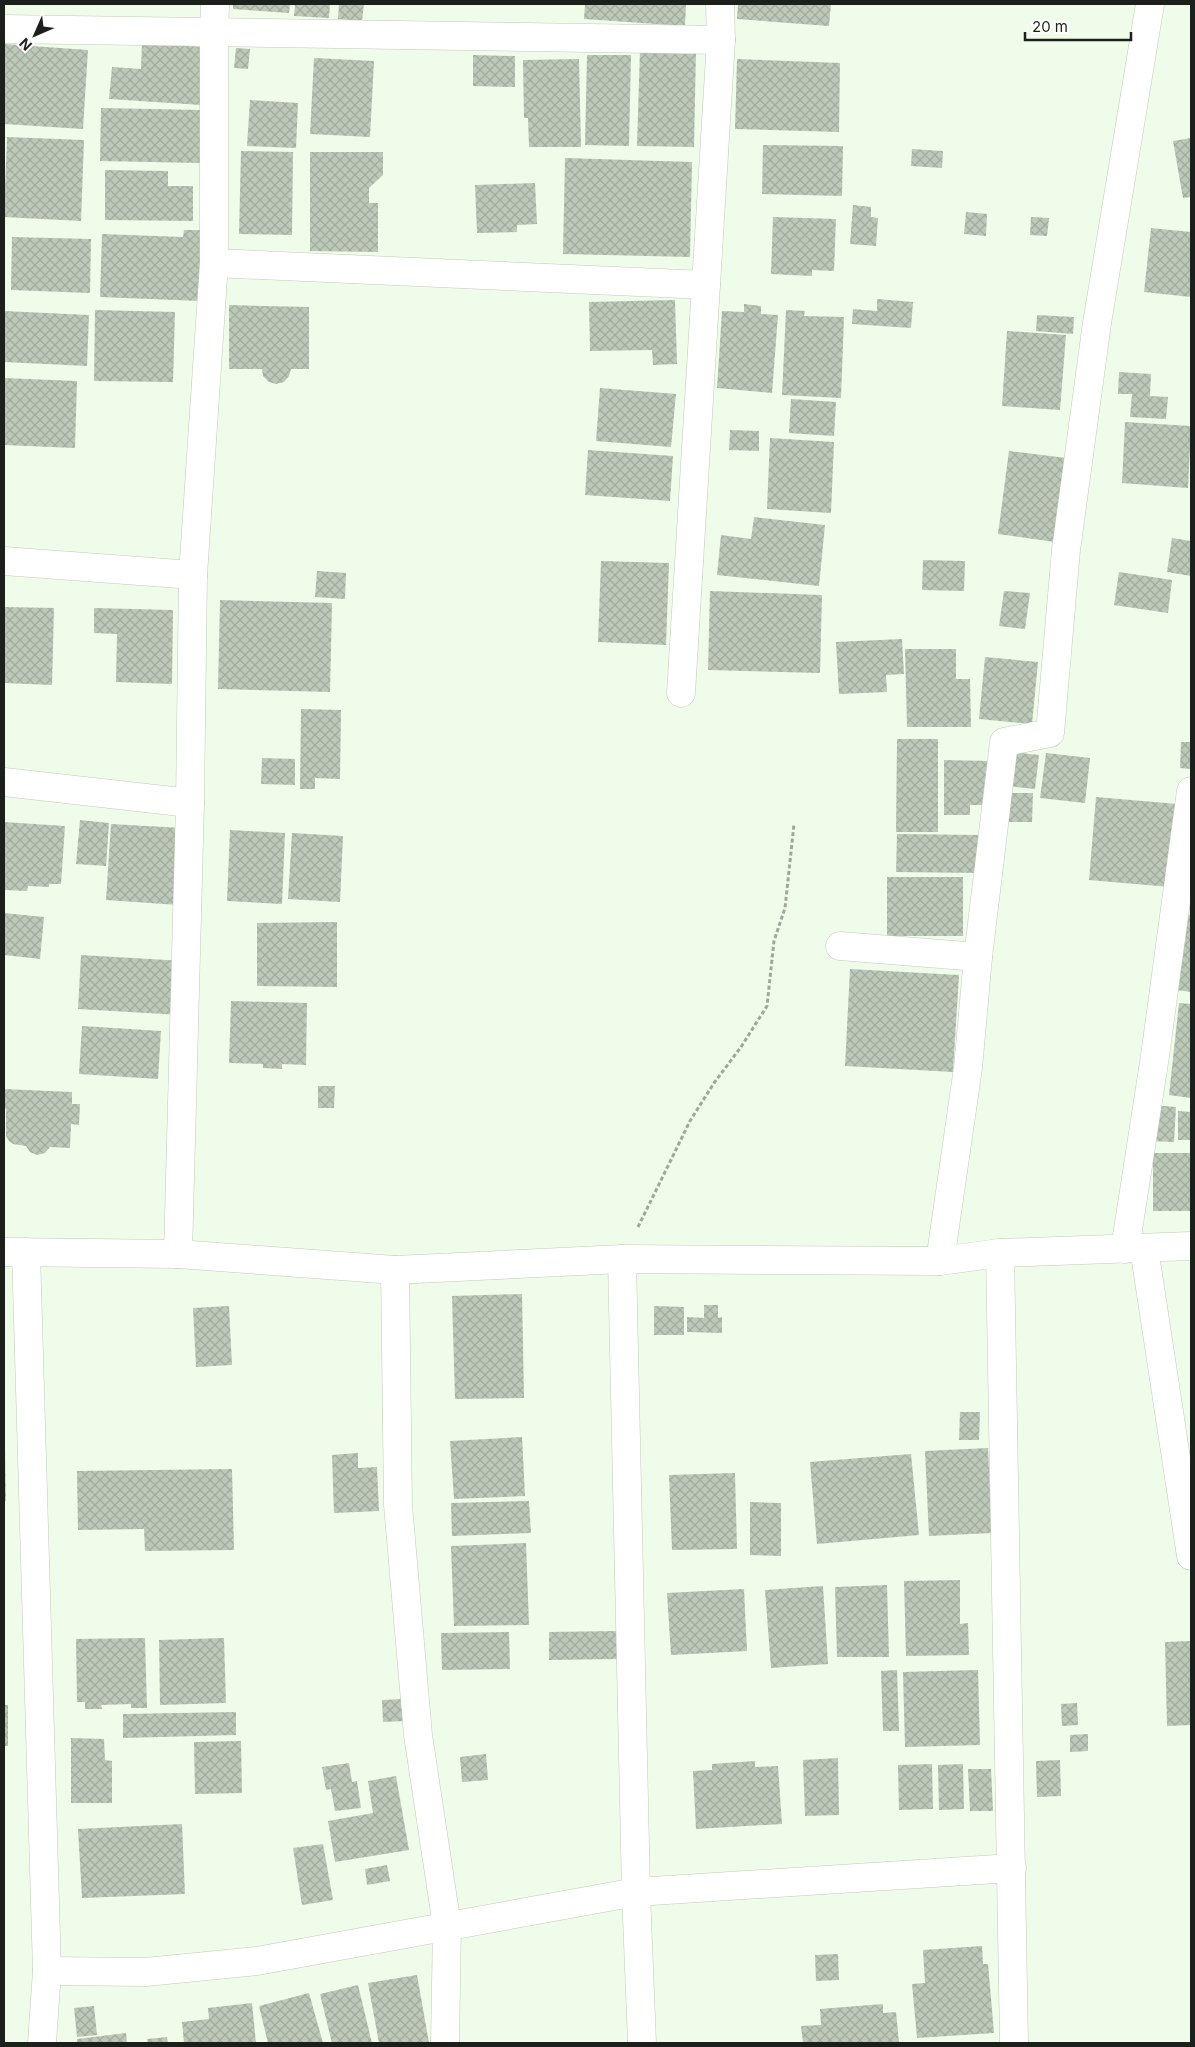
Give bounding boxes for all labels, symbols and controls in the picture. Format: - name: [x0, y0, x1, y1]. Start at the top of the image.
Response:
- north arrow: [10, 10, 60, 60]
- scale bar: [1025, 10, 1131, 42]
- text: 20 m: [1032, 17, 1068, 36]
- text: N: [16, 35, 35, 54]

